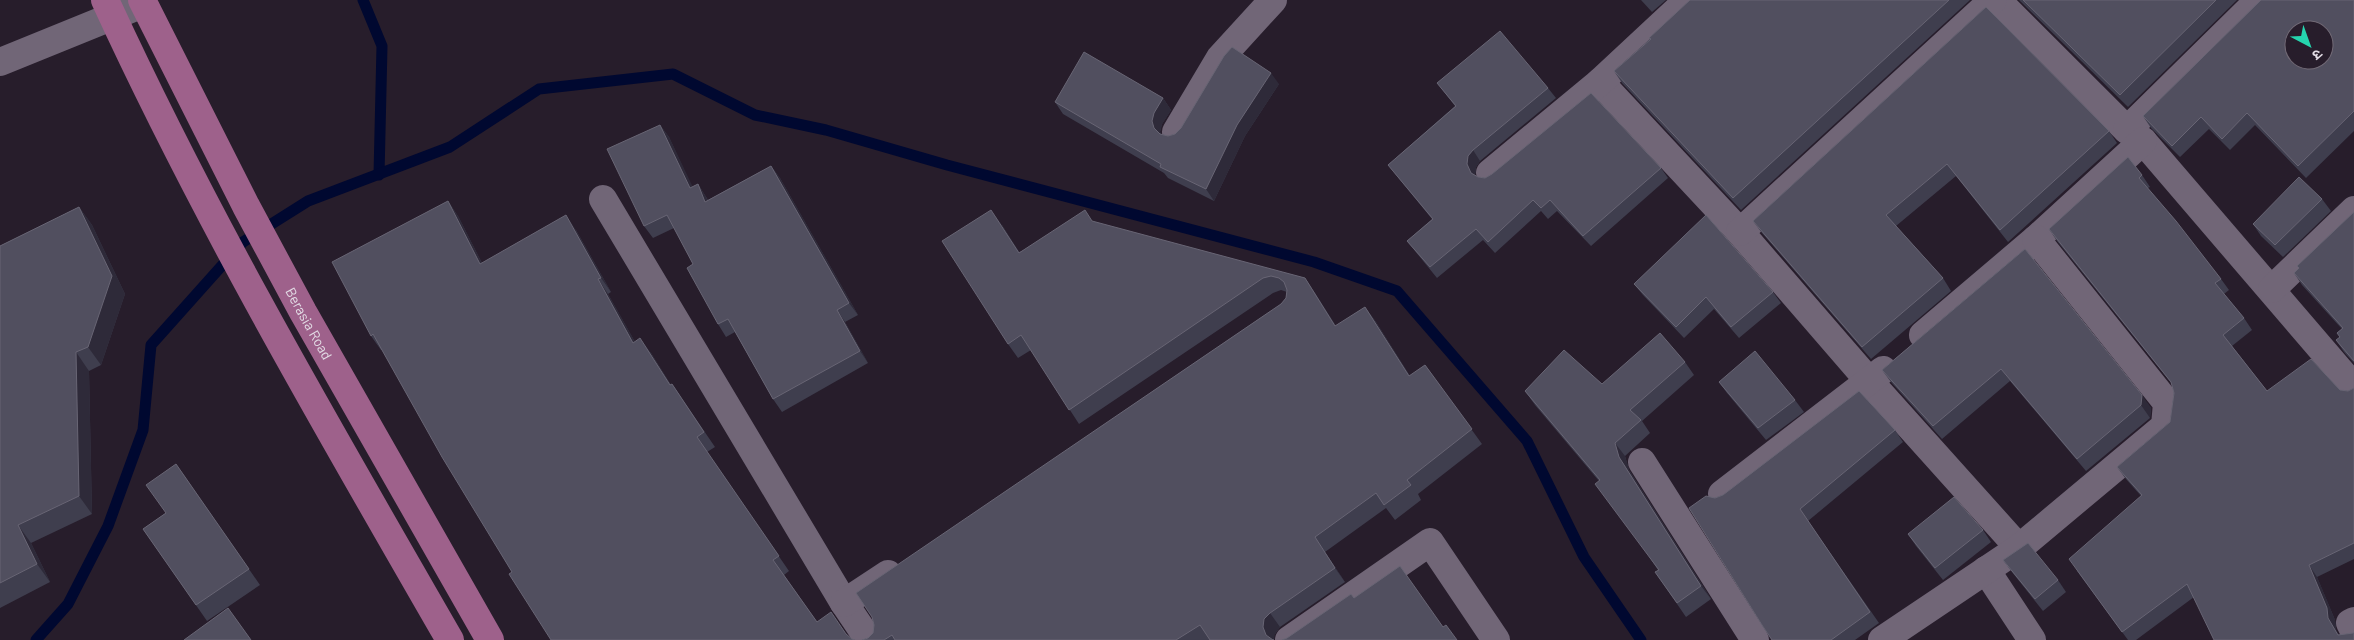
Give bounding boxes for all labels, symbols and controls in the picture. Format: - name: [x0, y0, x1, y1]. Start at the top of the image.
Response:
- north arrow: [2284, 20, 2334, 70]
- text: उ: [2309, 46, 2327, 65]
- street label: Berasia Road: [283, 284, 337, 362]

